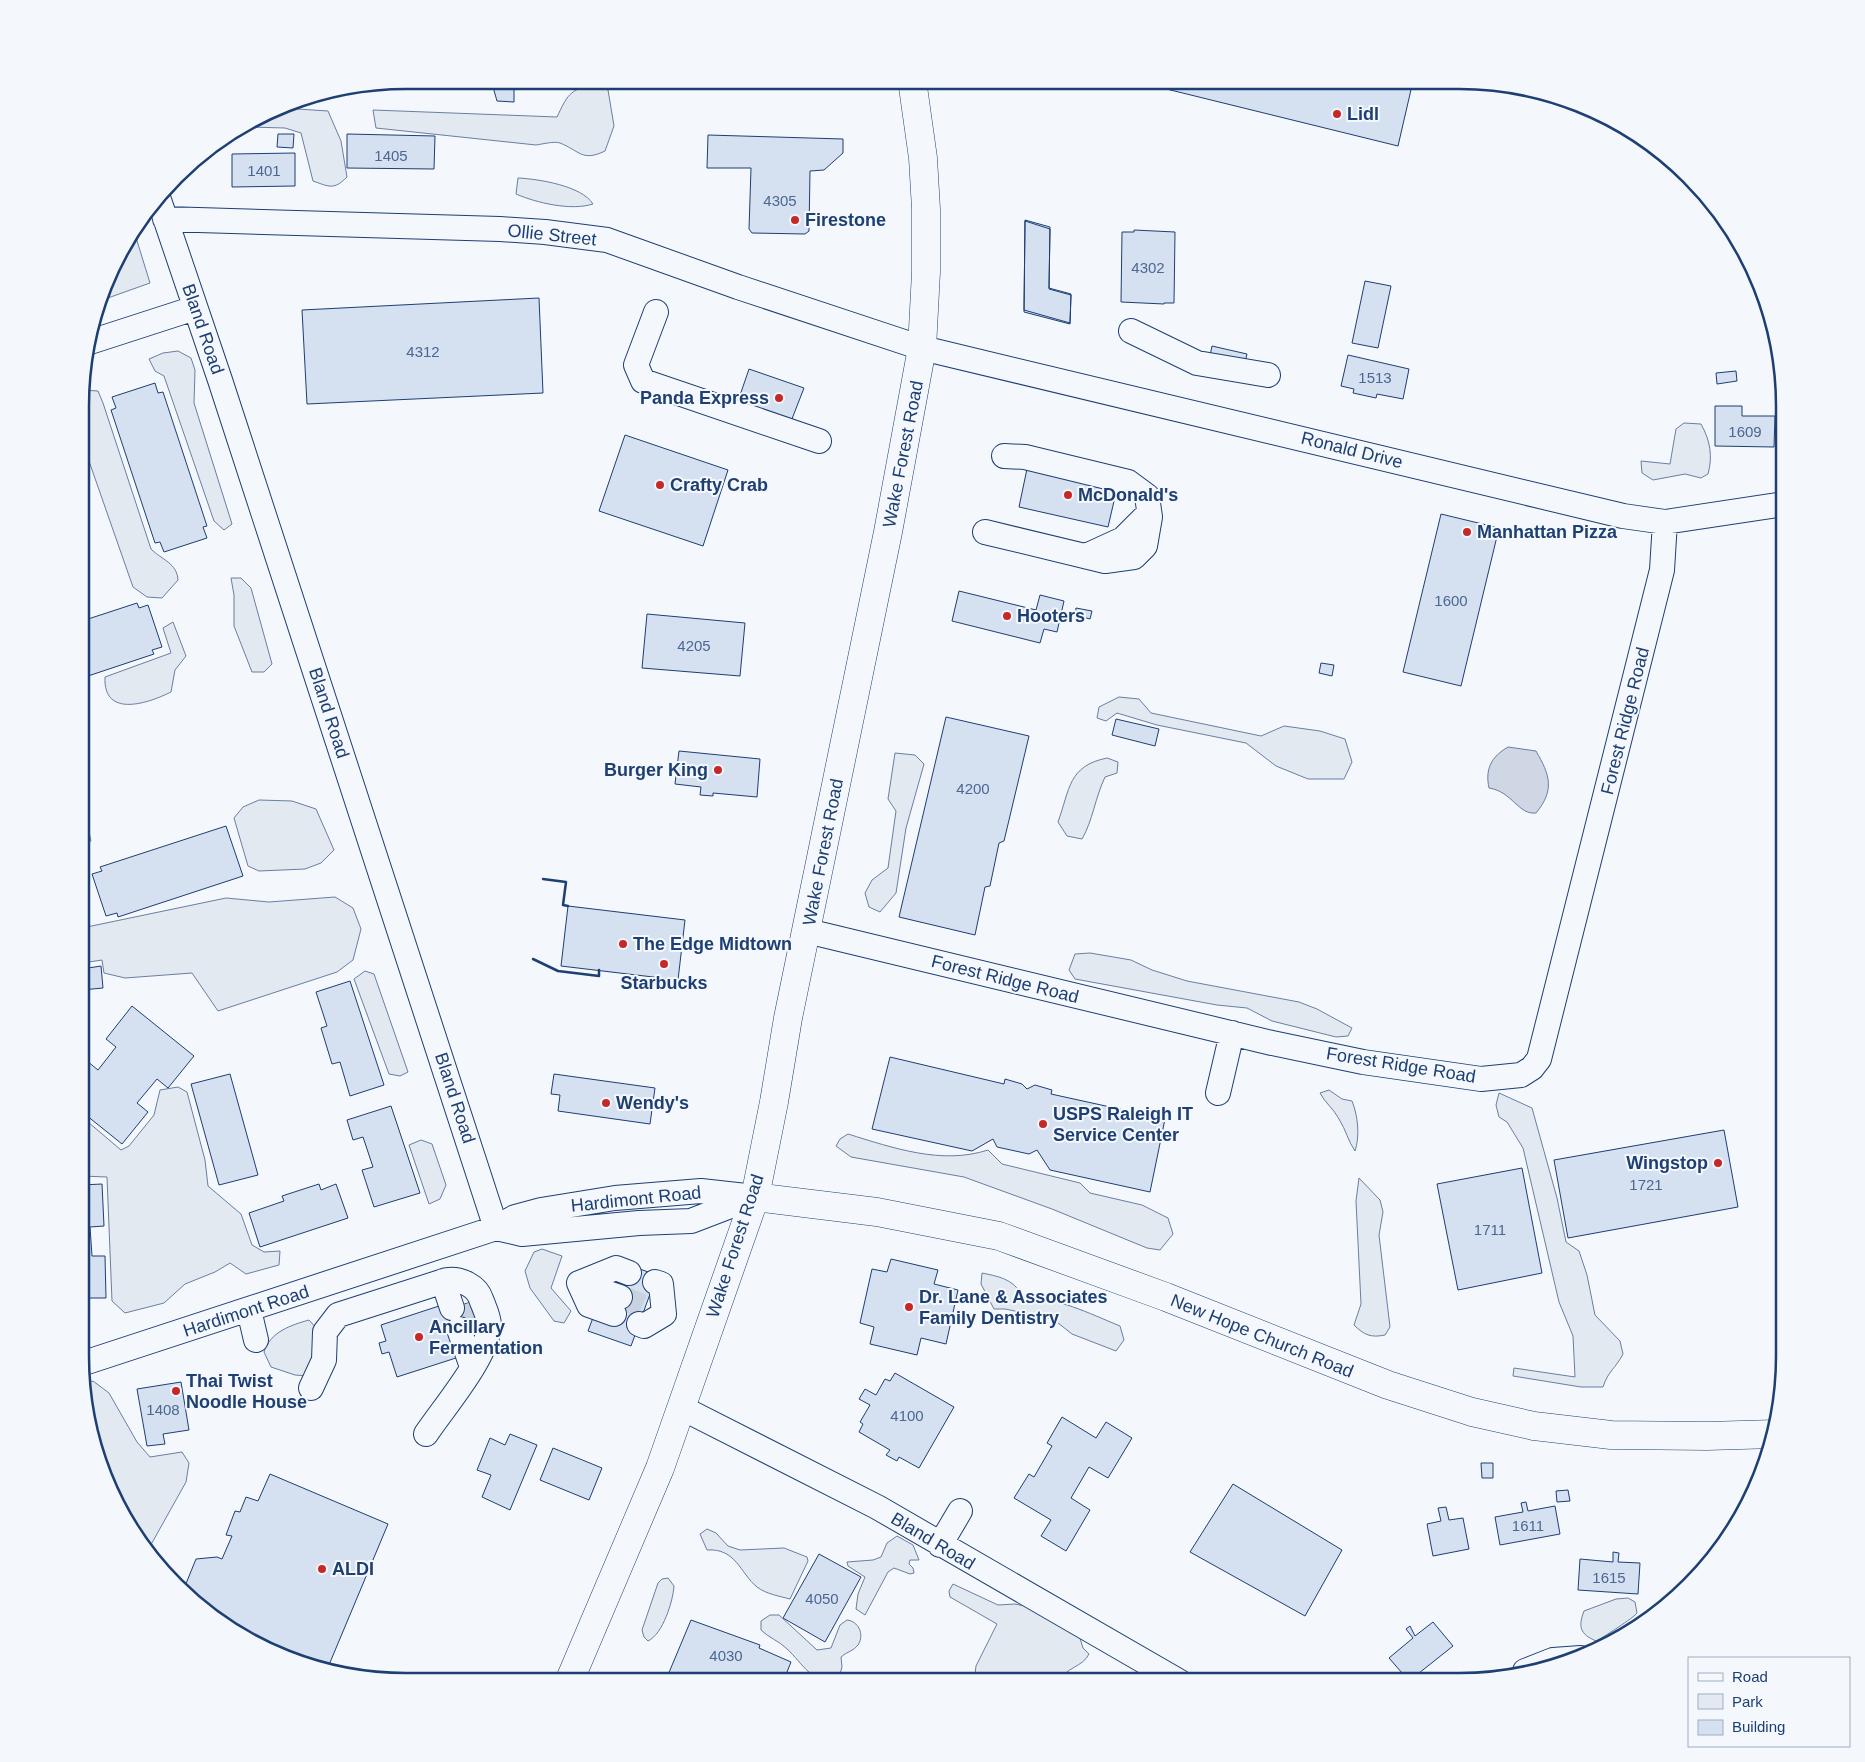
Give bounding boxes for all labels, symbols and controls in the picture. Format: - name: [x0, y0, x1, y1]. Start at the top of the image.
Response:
- place label: Lidl: [1347, 104, 1379, 124]
- marker: Lidl: [1331, 108, 1343, 120]
- house number: 1405: [374, 147, 408, 164]
- house number: 1401: [247, 162, 281, 179]
- house number: 4305: [763, 192, 797, 209]
- place label: Firestone: [805, 210, 886, 230]
- marker: Firestone: [789, 214, 801, 226]
- street label: Ollie Street: [507, 220, 597, 250]
- house number: 4302: [1131, 259, 1165, 276]
- street label: Bland Road: [178, 281, 228, 377]
- house number: 4312: [406, 343, 440, 360]
- house number: 1513: [1358, 369, 1392, 386]
- street label: Wake Forest Road: [879, 379, 927, 529]
- place label: Panda Express: [640, 388, 769, 408]
- marker: Panda Express: [773, 392, 785, 404]
- house number: 1609: [1728, 423, 1762, 440]
- street label: Ronald Drive: [1299, 428, 1405, 472]
- place label: Crafty Crab: [670, 475, 768, 495]
- marker: Crafty Crab: [654, 479, 666, 491]
- place label: McDonald's: [1078, 485, 1178, 505]
- marker: McDonald's: [1062, 489, 1074, 501]
- place label: Manhattan Pizza: [1477, 522, 1618, 542]
- marker: Manhattan Pizza: [1461, 526, 1473, 538]
- house number: 1600: [1434, 592, 1468, 609]
- place label: Hooters: [1017, 606, 1085, 626]
- marker: Hooters: [1001, 610, 1013, 622]
- house number: 4205: [677, 637, 711, 654]
- street label: Forest Ridge Road: [1597, 645, 1653, 797]
- street label: Bland Road: [305, 665, 353, 761]
- place label: Burger King: [604, 760, 708, 780]
- marker: Burger King: [712, 764, 724, 776]
- street label: Wake Forest Road: [799, 777, 847, 927]
- house number: 4200: [956, 780, 990, 797]
- place label: The Edge Midtown: [633, 934, 792, 954]
- marker: The Edge Midtown: [617, 938, 629, 950]
- street label: Forest Ridge Road: [929, 951, 1081, 1007]
- marker: Starbucks: [658, 958, 670, 970]
- place label: Starbucks: [620, 973, 708, 993]
- street label: Forest Ridge Road: [1325, 1043, 1477, 1087]
- street label: Bland Road: [431, 1050, 479, 1146]
- place label: Wendy's: [616, 1093, 689, 1113]
- marker: Wendy's: [600, 1097, 612, 1109]
- place label: USPS Raleigh IT Service Center: [1053, 1104, 1193, 1145]
- marker: USPS Raleigh IT Service Center: [1037, 1118, 1049, 1130]
- place label: Wingstop: [1626, 1153, 1708, 1173]
- marker: Wingstop: [1712, 1157, 1724, 1169]
- street label: Wake Forest Road: [702, 1172, 768, 1320]
- house number: 1721: [1629, 1176, 1663, 1193]
- street label: Hardimont Road: [570, 1182, 702, 1216]
- house number: 1711: [1474, 1221, 1506, 1238]
- street label: Hardimont Road: [181, 1281, 311, 1341]
- place label: Dr. Lane & Associates Family Dentistry: [919, 1287, 1107, 1328]
- street label: New Hope Church Road: [1168, 1290, 1356, 1382]
- marker: Dr. Lane & Associates Family Dentistry: [903, 1301, 915, 1313]
- place label: Ancillary Fermentation: [429, 1317, 543, 1358]
- marker: Ancillary Fermentation: [413, 1331, 425, 1343]
- place label: Thai Twist Noodle House: [186, 1371, 307, 1412]
- marker: Thai Twist Noodle House: [170, 1385, 182, 1397]
- house number: 1408: [146, 1401, 180, 1418]
- house number: 4100: [890, 1407, 924, 1424]
- street label: Bland Road: [888, 1508, 978, 1574]
- house number: 1611: [1512, 1517, 1544, 1534]
- place label: ALDI: [332, 1559, 374, 1579]
- marker: ALDI: [316, 1563, 328, 1575]
- house number: 1615: [1592, 1569, 1626, 1586]
- house number: 4050: [805, 1590, 839, 1607]
- house number: 4030: [709, 1647, 743, 1664]
- legend: [1688, 1657, 1850, 1747]
- text: Road: [1732, 1668, 1768, 1685]
- text: Park: [1732, 1693, 1763, 1710]
- text: Building: [1732, 1718, 1785, 1735]

